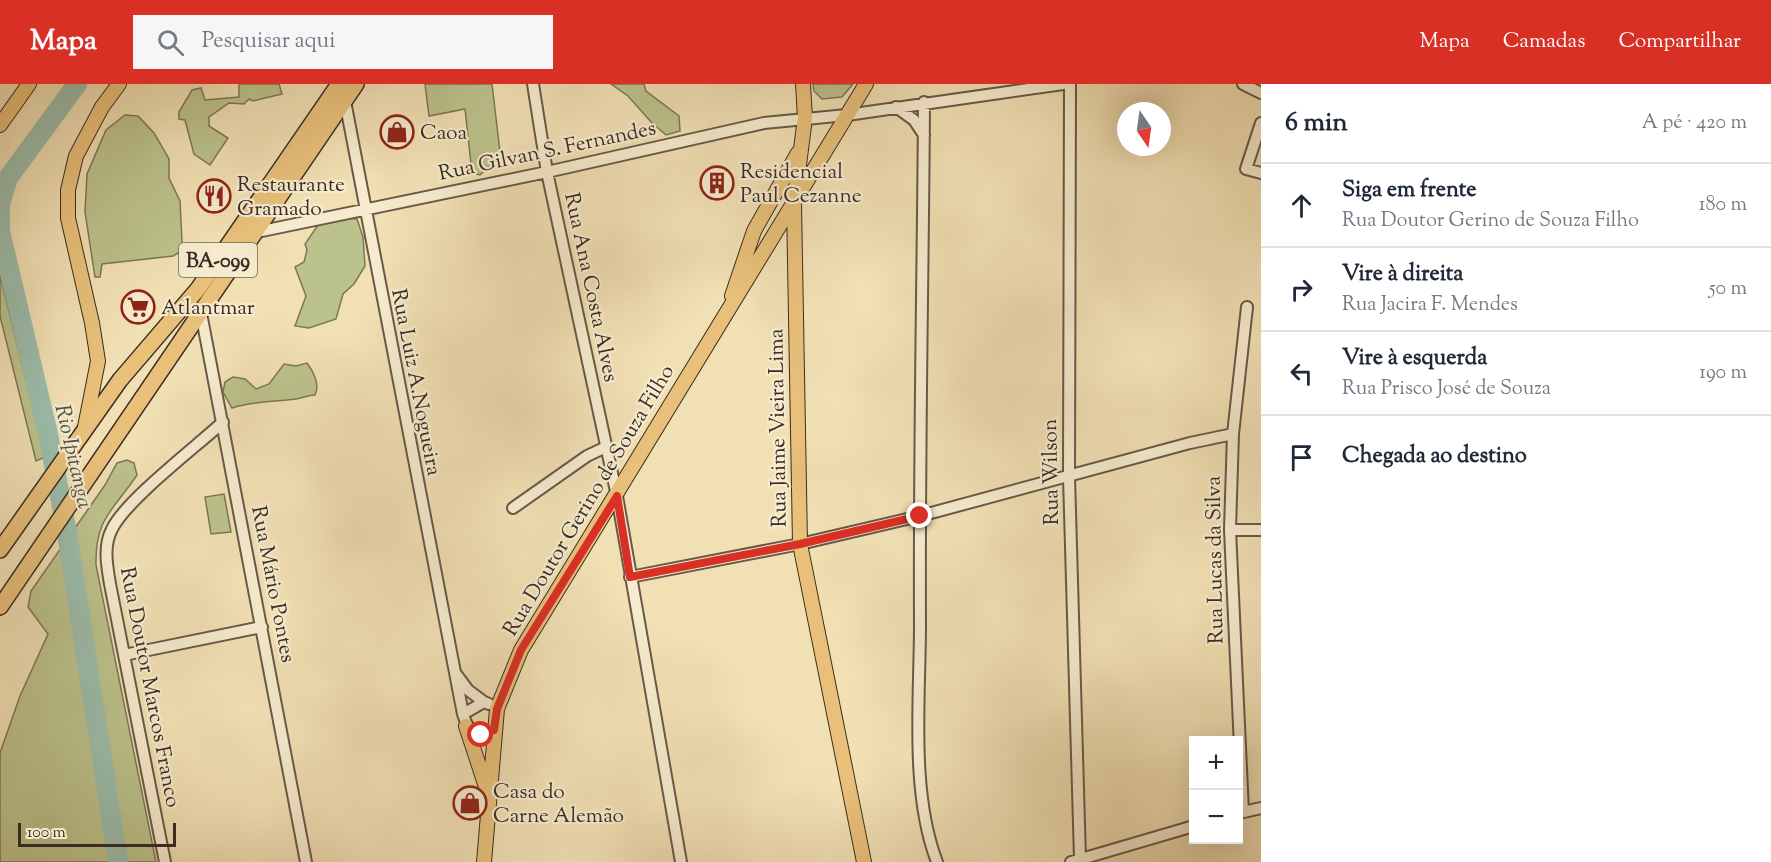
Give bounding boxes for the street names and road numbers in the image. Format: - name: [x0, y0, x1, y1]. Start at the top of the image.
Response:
- street label: Rua Gilvan S. Fernandes: [436, 114, 659, 190]
- street label: Rua Ana Costa Alves: [555, 190, 625, 385]
- road number: BA-099: [179, 243, 257, 277]
- street label: Rua Luiz A.Nogueira: [382, 286, 448, 479]
- street label: Rua Jaime Vieira Lima: [762, 328, 796, 528]
- street label: Rua Doutor Gerino de Souza Filho: [497, 360, 683, 642]
- street label: Rua Wilson: [1036, 418, 1068, 526]
- street label: Rua Lucas da Silva: [1200, 475, 1232, 644]
- street label: Rua Mário Pontes: [242, 504, 302, 665]
- street label: Rua Doutor Marcos Franco: [111, 565, 187, 810]

